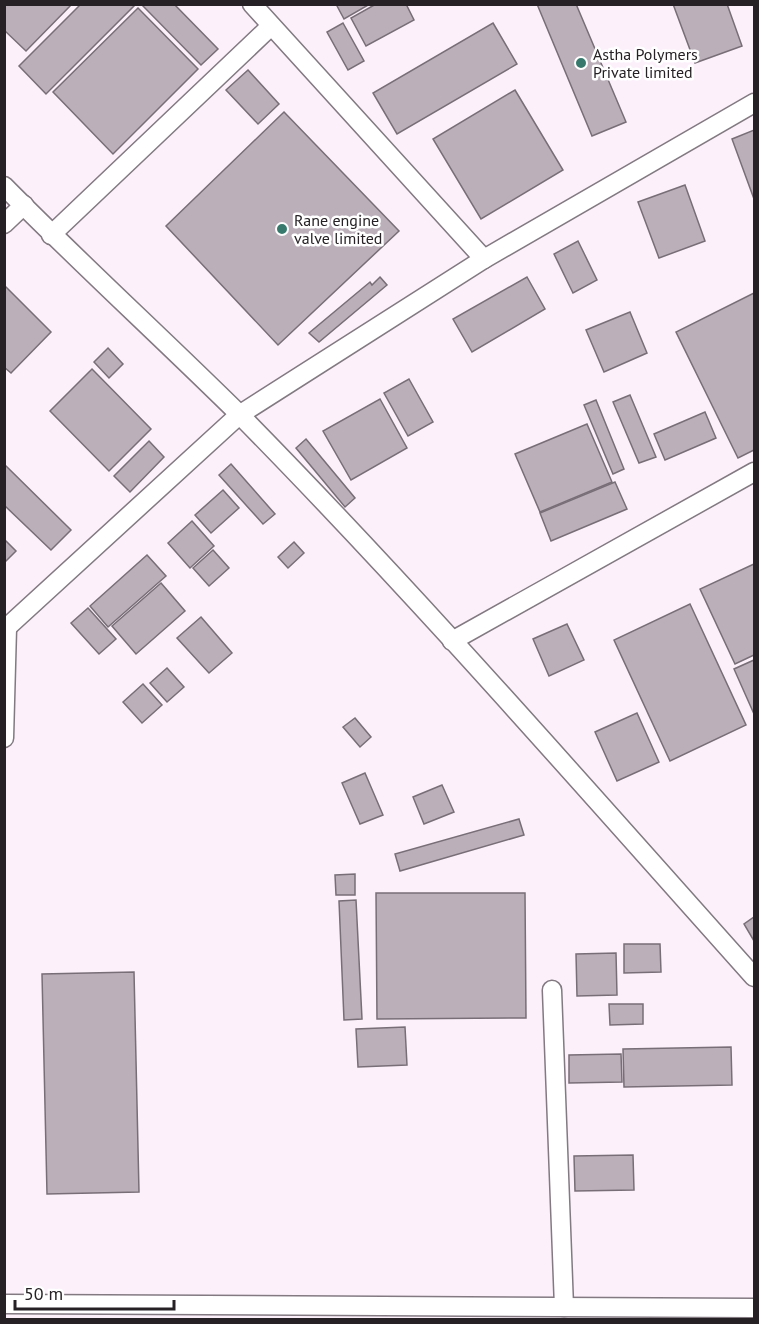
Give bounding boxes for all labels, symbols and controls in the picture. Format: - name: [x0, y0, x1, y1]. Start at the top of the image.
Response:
- place label: Astha Polymers Private limited: [593, 44, 698, 82]
- marker: Astha Polymers Private limited: [574, 56, 588, 70]
- place label: Rane engine valve limited: [294, 210, 382, 248]
- marker: Rane engine valve limited: [275, 222, 289, 236]
- scale bar: [15, 1273, 174, 1311]
- text: 50 m: [24, 1282, 63, 1305]

